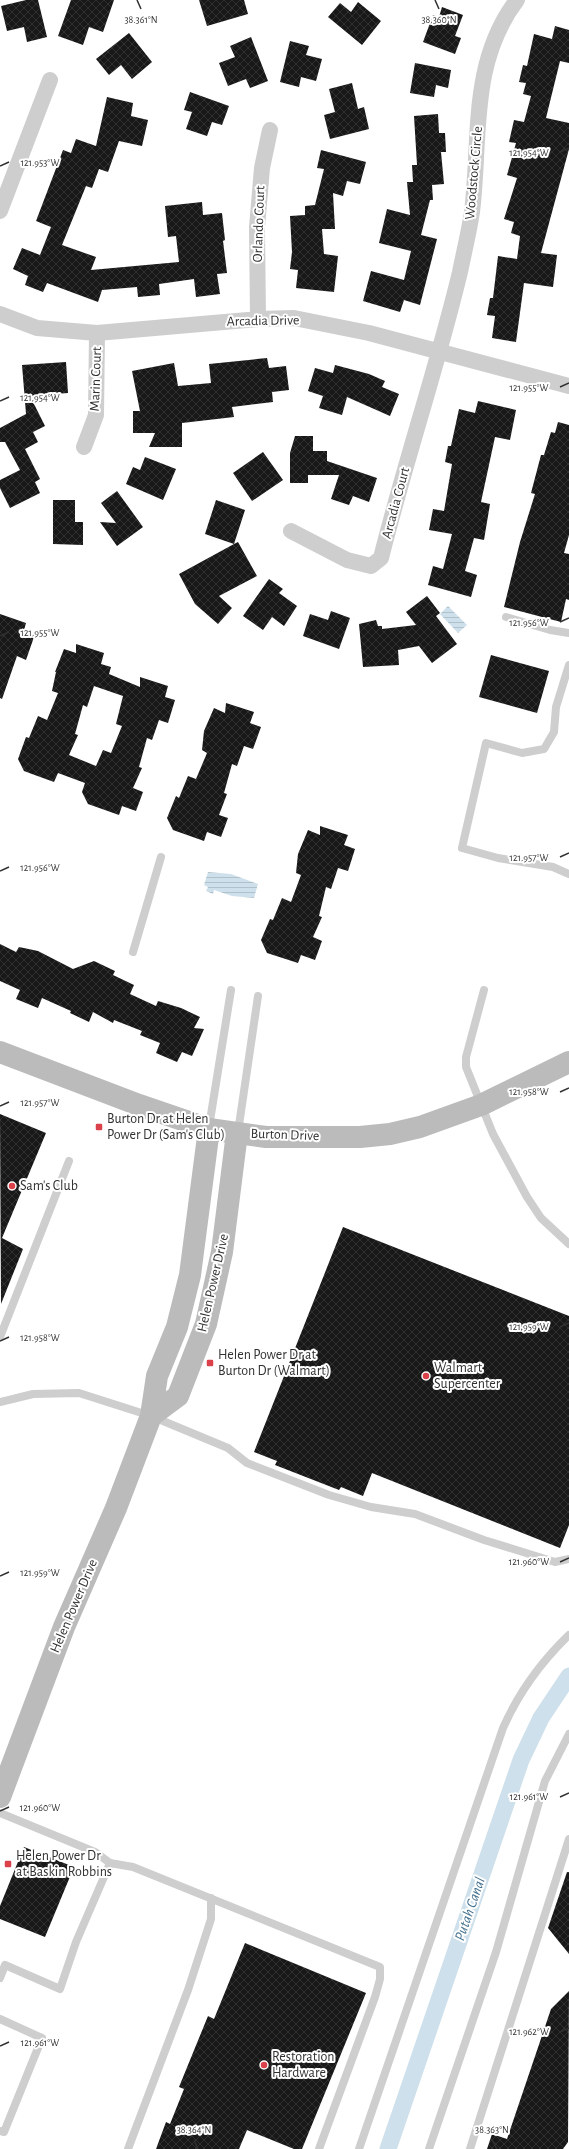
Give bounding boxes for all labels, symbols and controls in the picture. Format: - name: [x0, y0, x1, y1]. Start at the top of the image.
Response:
- text: 38.361°N: [124, 15, 158, 25]
- text: 38.360°N: [421, 15, 457, 25]
- street label: Woodstock Circle: [463, 126, 485, 220]
- text: 121.954°W: [509, 148, 549, 158]
- text: 121.953°W: [21, 158, 59, 168]
- street label: Orlando Court: [251, 185, 267, 263]
- street label: Arcadia Drive: [227, 313, 299, 329]
- street label: Marin Court: [88, 346, 104, 411]
- text: 121.955°W: [510, 383, 548, 393]
- text: 121.954°W: [20, 393, 60, 403]
- street label: Arcadia Court: [380, 465, 412, 540]
- text: 121.956°W: [509, 618, 549, 628]
- text: 121.955°W: [21, 628, 59, 638]
- text: 121.957°W: [510, 853, 548, 863]
- text: 121.956°W: [20, 863, 60, 873]
- text: 121.958°W: [509, 1087, 549, 1097]
- text: 121.957°W: [21, 1098, 59, 1108]
- place label: Burton Dr at Helen Power Dr (Sam's Club): [107, 1112, 225, 1142]
- marker: Burton Dr at Helen Power Dr (Sam's Club): [94, 1122, 104, 1132]
- street label: Burton Drive: [250, 1127, 320, 1143]
- place label: Sam's Club: [20, 1179, 78, 1193]
- marker: Sam's Club: [7, 1181, 17, 1191]
- street label: Helen Power Drive: [195, 1233, 231, 1333]
- text: 121.959°W: [509, 1322, 549, 1332]
- text: 121.958°W: [20, 1333, 60, 1343]
- place label: Helen Power Dr at Burton Dr (Walmart): [218, 1348, 330, 1378]
- marker: Helen Power Dr at Burton Dr (Walmart): [205, 1358, 215, 1368]
- place label: Walmart Supercenter: [434, 1361, 501, 1391]
- marker: Walmart Supercenter: [421, 1371, 431, 1381]
- street label: Helen Power Drive: [48, 1557, 100, 1655]
- text: 121.960°W: [509, 1557, 549, 1567]
- text: 121.959°W: [20, 1568, 60, 1578]
- text: 121.961°W: [510, 1792, 548, 1802]
- text: 121.960°W: [20, 1803, 60, 1813]
- place label: Helen Power Dr at Baskin Robbins: [16, 1849, 112, 1879]
- marker: Helen Power Dr at Baskin Robbins: [3, 1859, 13, 1869]
- water label: Putah Canal: [452, 1875, 488, 1943]
- text: 121.962°W: [509, 2027, 549, 2037]
- text: 121.961°W: [21, 2038, 59, 2048]
- place label: Restoration Hardware: [272, 2050, 335, 2080]
- marker: Restoration Hardware: [259, 2060, 269, 2070]
- text: 38.364°N: [177, 2125, 211, 2135]
- text: 38.363°N: [475, 2125, 509, 2135]

